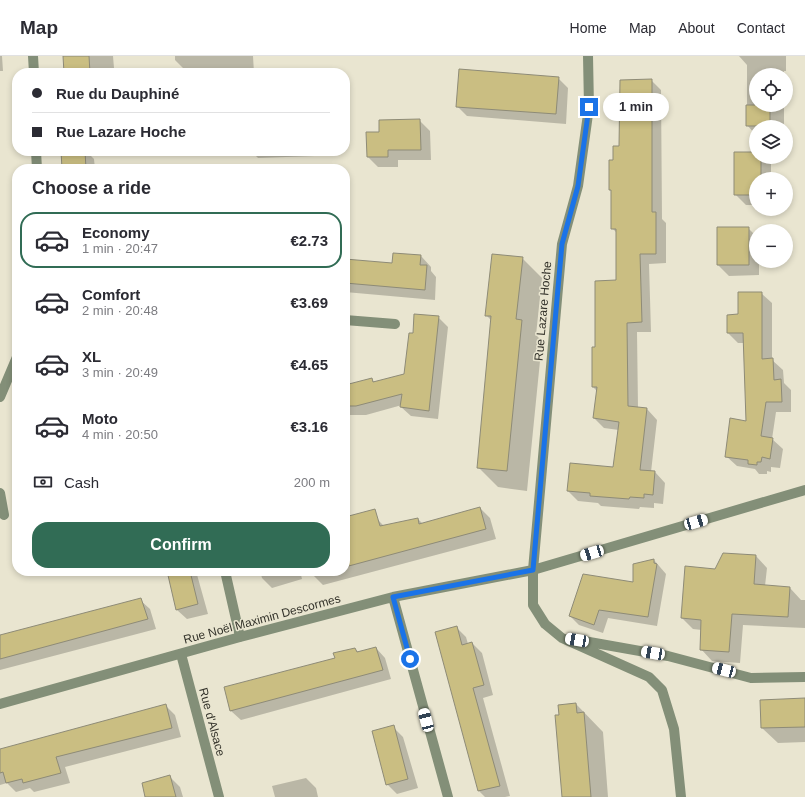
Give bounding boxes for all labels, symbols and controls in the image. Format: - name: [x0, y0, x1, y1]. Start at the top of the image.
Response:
- text: Map: [20, 17, 58, 38]
- text: Home: [570, 20, 607, 36]
- text: Map: [629, 20, 656, 36]
- text: About: [678, 20, 715, 36]
- text: Contact: [737, 20, 785, 36]
- map controls: [749, 68, 793, 268]
- button: locate: [749, 68, 793, 112]
- text: Rue du Dauphiné: [56, 85, 179, 102]
- callout: 1 min: [603, 93, 669, 121]
- route end: [580, 98, 598, 116]
- text: 1 min: [619, 99, 653, 114]
- button: layers: [749, 120, 793, 164]
- text: Rue Lazare Hoche: [56, 123, 186, 140]
- button: +: [749, 172, 793, 216]
- text: Choose a ride: [32, 178, 151, 198]
- icon: car: [34, 222, 70, 258]
- text: Economy: [82, 224, 150, 241]
- button: −: [749, 224, 793, 268]
- text: €2.73: [290, 232, 328, 249]
- text: 1 min · 20:47: [82, 241, 158, 256]
- street label: Rue Lazare Hoche: [532, 260, 554, 361]
- icon: car: [34, 284, 70, 320]
- text: Comfort: [82, 286, 140, 303]
- text: €3.69: [290, 294, 328, 311]
- text: 2 min · 20:48: [82, 303, 158, 318]
- icon: car: [34, 346, 70, 382]
- text: XL: [82, 348, 101, 365]
- text: €4.65: [290, 356, 328, 373]
- text: 3 min · 20:49: [82, 365, 158, 380]
- icon: car: [34, 408, 70, 444]
- text: Moto: [82, 410, 118, 427]
- text: €3.16: [290, 418, 328, 435]
- text: 4 min · 20:50: [82, 427, 158, 442]
- icon: cash: [32, 471, 54, 493]
- text: Cash: [64, 474, 99, 491]
- text: 200 m: [294, 475, 330, 490]
- car: [683, 513, 709, 531]
- button: Confirm: [32, 522, 330, 568]
- car: [579, 544, 605, 562]
- street label: Rue Noël Maximin Descormes: [182, 591, 342, 647]
- car: [564, 632, 590, 648]
- car: [640, 645, 666, 661]
- route start: [401, 650, 419, 668]
- car: [711, 661, 737, 679]
- street label: Rue d'Alsace: [196, 686, 228, 758]
- car: [417, 707, 435, 733]

